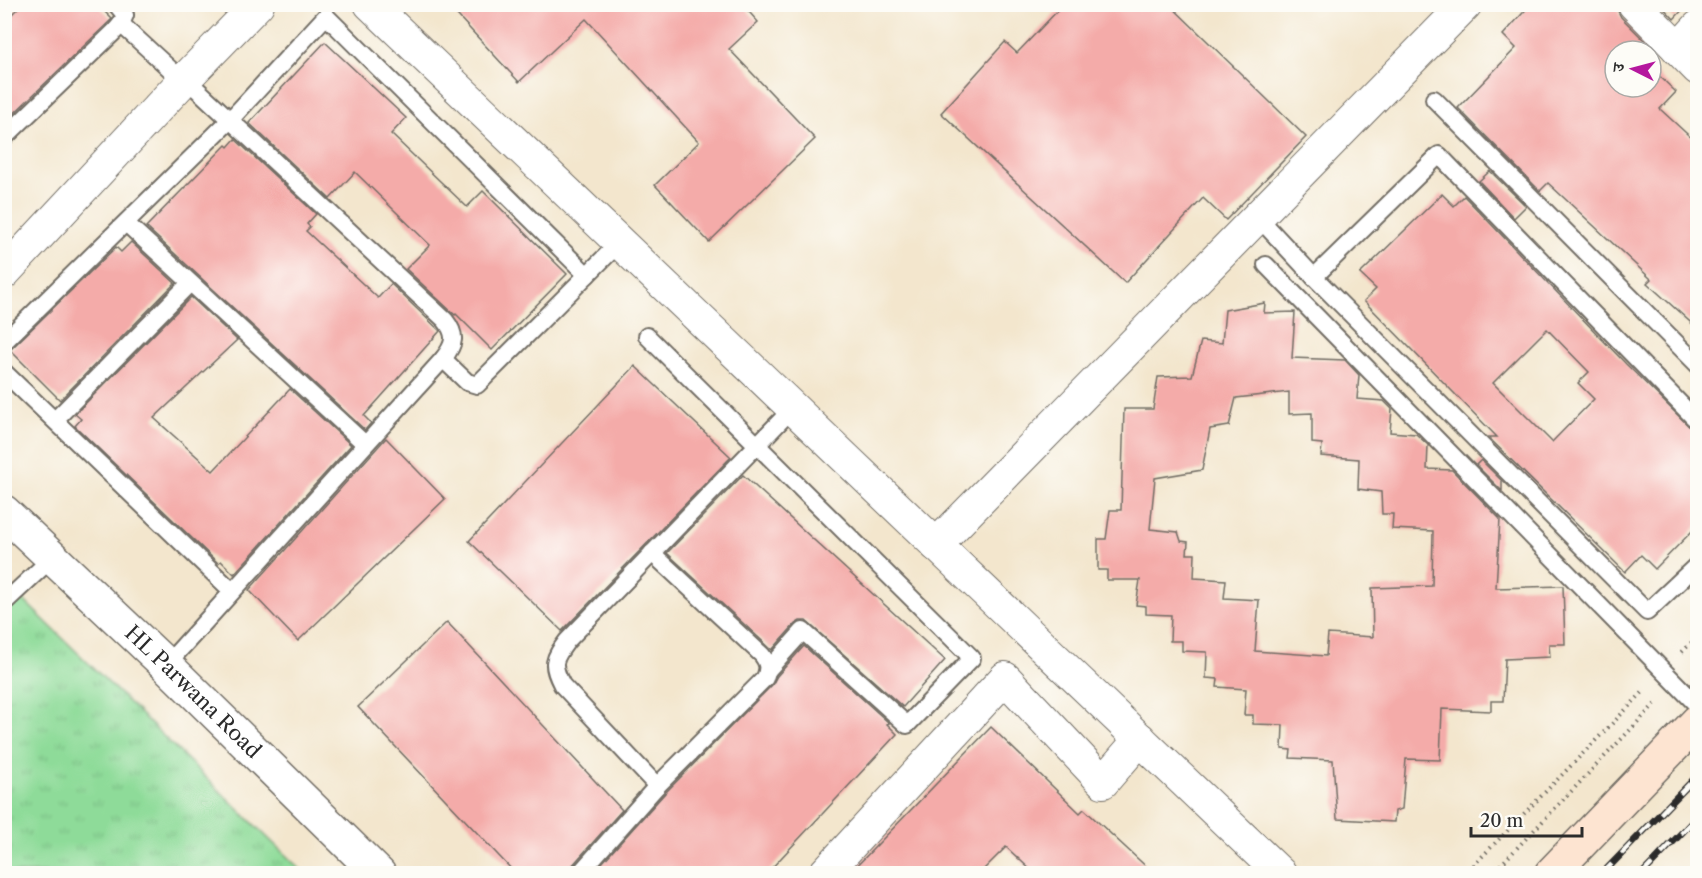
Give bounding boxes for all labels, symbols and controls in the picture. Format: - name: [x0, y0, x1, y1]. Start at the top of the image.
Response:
- north arrow: [1603, 39, 1663, 99]
- text: उ: [1608, 60, 1629, 74]
- street label: HL Parwana Road: [120, 620, 267, 763]
- scale bar: [1471, 800, 1582, 838]
- text: 20 m: [1480, 810, 1524, 832]

